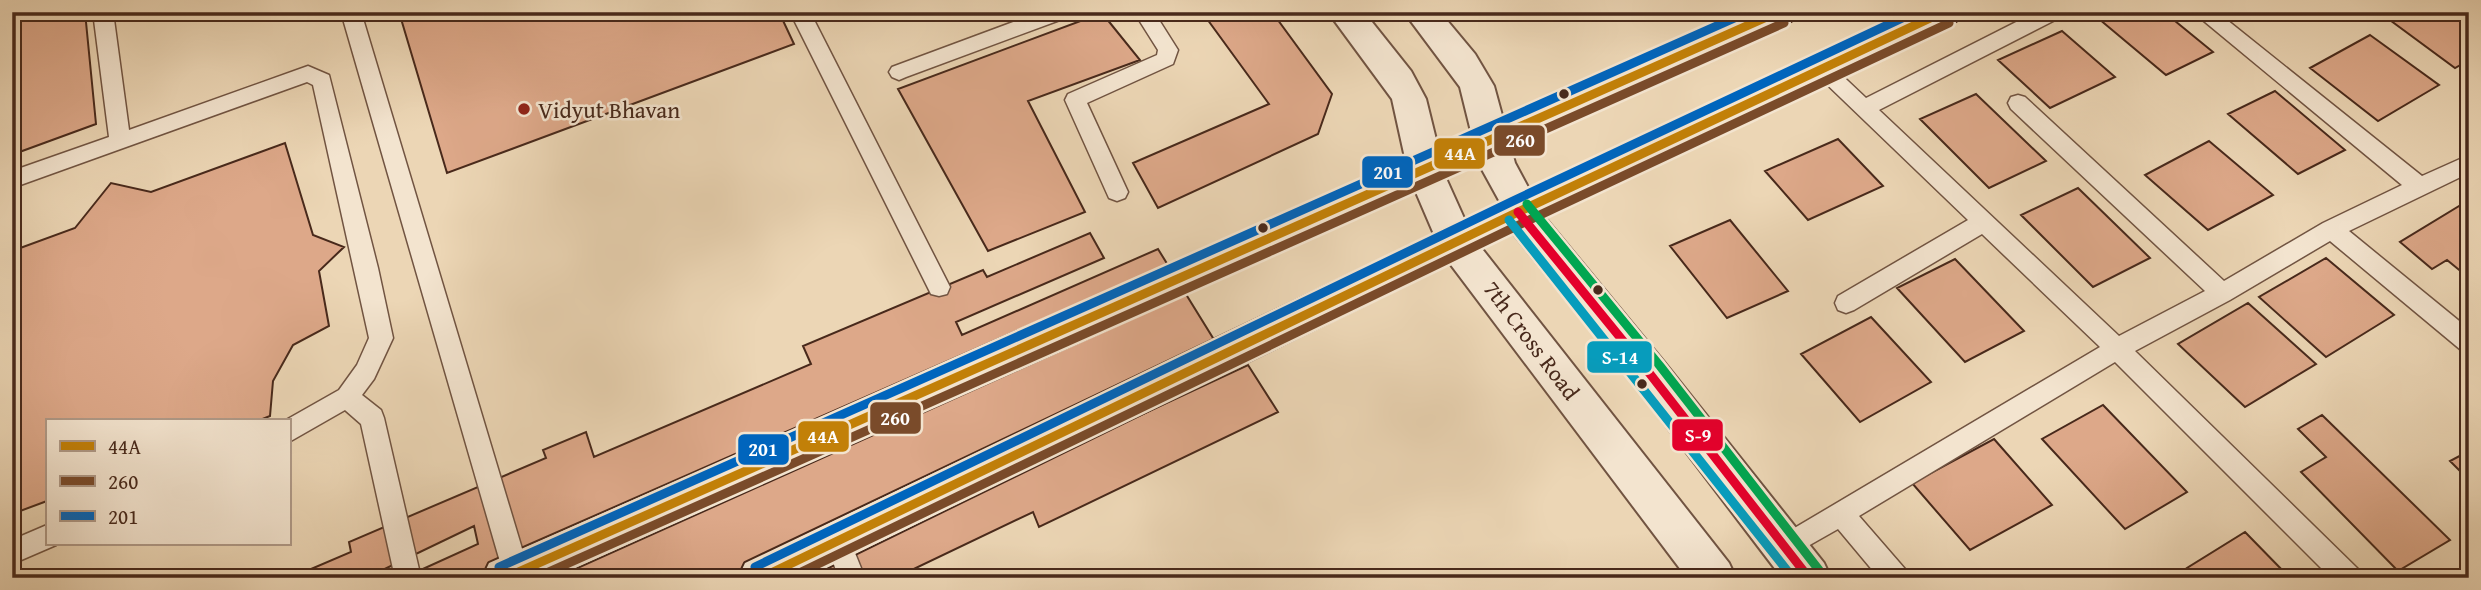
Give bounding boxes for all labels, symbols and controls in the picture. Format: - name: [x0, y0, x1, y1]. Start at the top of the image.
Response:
- unlabelled marker: [1557, 87, 1571, 101]
- place label: Vidyut Bhavan: [538, 93, 680, 126]
- marker: Vidyut Bhavan: [516, 101, 532, 117]
- line badge: 260: [1493, 124, 1546, 157]
- text: 260: [1505, 126, 1535, 154]
- line badge: 44A: [1433, 137, 1486, 170]
- text: 44A: [1444, 139, 1476, 167]
- line badge: 201: [1361, 155, 1414, 189]
- text: 201: [1373, 158, 1403, 186]
- unlabelled marker: [1256, 221, 1270, 235]
- street label: 7th Cross Road: [1476, 273, 1588, 407]
- unlabelled marker: [1591, 283, 1605, 297]
- line badge: S-14: [1586, 340, 1653, 374]
- text: S-14: [1602, 343, 1638, 371]
- unlabelled marker: [1635, 377, 1649, 391]
- line badge: 260: [869, 401, 922, 435]
- text: 260: [880, 404, 910, 432]
- line badge: S-9: [1671, 418, 1724, 452]
- legend: [46, 419, 290, 544]
- line badge: 44A: [797, 420, 850, 453]
- text: S-9: [1685, 421, 1711, 449]
- text: 44A: [807, 422, 839, 450]
- text: 44A: [108, 431, 141, 462]
- line badge: 201: [737, 433, 790, 466]
- text: 201: [748, 435, 778, 463]
- text: 260: [108, 466, 138, 497]
- text: 201: [108, 501, 138, 532]

